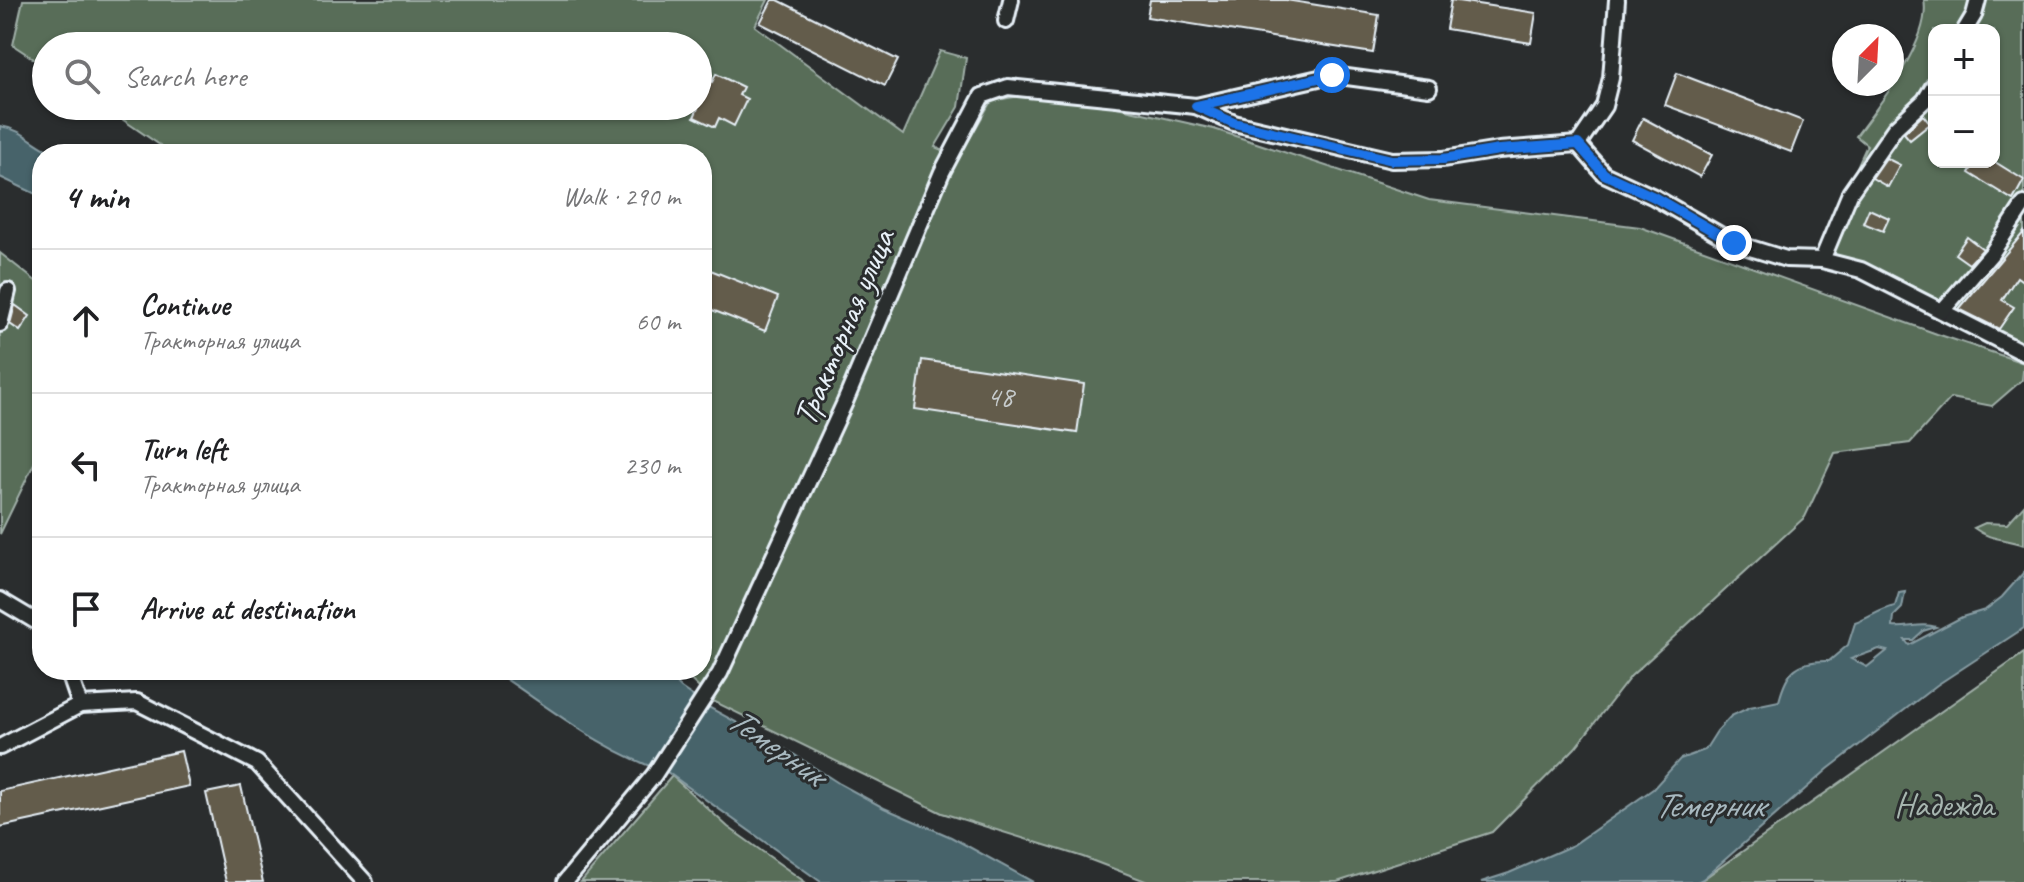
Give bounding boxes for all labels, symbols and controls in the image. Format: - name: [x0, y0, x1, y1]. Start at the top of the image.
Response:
- north arrow: [1832, 24, 1904, 96]
- map controls: [1928, 24, 2000, 168]
- button: +: [1928, 24, 2000, 96]
- search box: [32, 32, 712, 120]
- icon: search: [60, 54, 104, 98]
- text: Search here: [124, 57, 246, 95]
- route start: [1314, 57, 1350, 93]
- button: −: [1928, 96, 2000, 168]
- text: 4 min: [64, 175, 129, 218]
- text: Walk · 290 m: [563, 180, 680, 213]
- street label: Тракторная улица: [783, 221, 905, 432]
- route end: [1716, 225, 1752, 261]
- text: Continue: [140, 286, 230, 324]
- icon: ahead: [64, 299, 108, 343]
- text: 60 m: [636, 305, 680, 338]
- text: Тракторная улица: [140, 324, 300, 357]
- house number: 48: [987, 377, 1016, 415]
- text: Turn left: [140, 430, 227, 468]
- icon: left: [64, 443, 108, 487]
- text: 230 m: [624, 449, 680, 482]
- text: Тракторная улица: [140, 468, 300, 501]
- icon: arrive: [64, 587, 108, 631]
- text: Arrive at destination: [140, 590, 355, 628]
- water label: Темерник: [718, 696, 840, 800]
- water label: Темерник: [1654, 782, 1770, 828]
- park label: Надежда: [1894, 783, 1997, 826]

